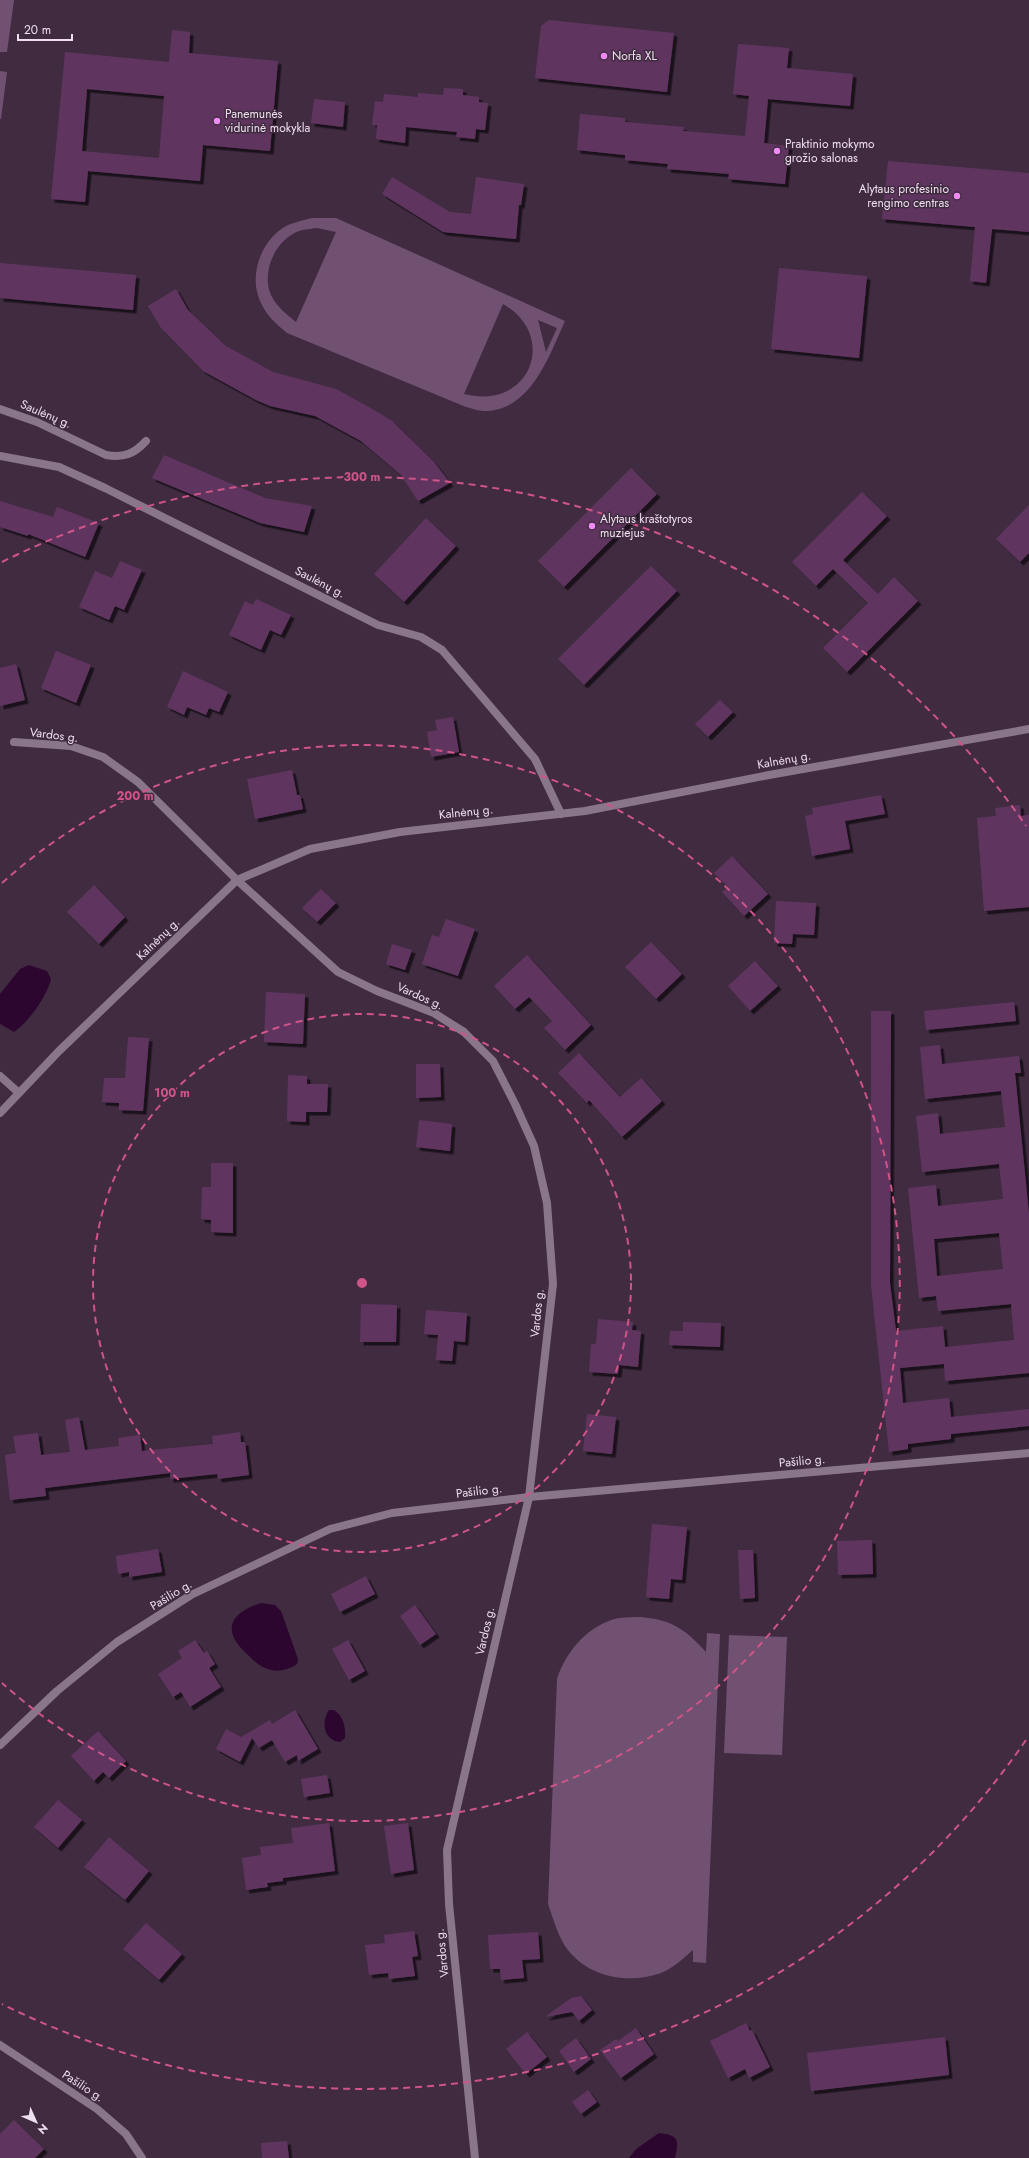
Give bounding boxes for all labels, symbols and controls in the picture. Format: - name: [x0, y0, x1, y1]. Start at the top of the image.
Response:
- scale bar: [18, 16, 72, 42]
- text: 20 m: [24, 21, 51, 39]
- place label: Norfa XL: [612, 47, 657, 65]
- marker: Norfa XL: [599, 51, 609, 61]
- place label: Panemunės vidurinė mokykla: [225, 105, 311, 137]
- marker: Panemunės vidurinė mokykla: [212, 116, 222, 126]
- place label: Praktinio mokymo grožio salonas: [785, 135, 875, 167]
- marker: Praktinio mokymo grožio salonas: [772, 146, 782, 156]
- place label: Alytaus profesinio rengimo centras: [859, 180, 949, 212]
- marker: Alytaus profesinio rengimo centras: [952, 191, 962, 201]
- street label: Saulėnų g.: [18, 395, 74, 433]
- text: 300 m: [344, 468, 381, 486]
- place label: Alytaus kraštotyros muziejus: [600, 510, 692, 542]
- marker: Alytaus kraštotyros muziejus: [587, 521, 597, 531]
- street label: Saulėnų g.: [292, 562, 348, 602]
- street label: Vardos g.: [29, 723, 79, 747]
- street label: Kalnėnų g.: [756, 746, 812, 774]
- text: 200 m: [116, 787, 154, 805]
- street label: Kalnėnų g.: [438, 800, 494, 824]
- street label: Kalnėnų g.: [132, 914, 184, 964]
- street label: Vardos g.: [394, 978, 446, 1014]
- text: 100 m: [154, 1084, 190, 1102]
- centre of rings: [355, 1276, 369, 1290]
- street label: Vardos g.: [525, 1288, 549, 1338]
- street label: Pašilio g.: [778, 1450, 826, 1472]
- street label: Pašilio g.: [455, 1479, 503, 1503]
- street label: Pašilio g.: [146, 1575, 196, 1615]
- street label: Vardos g.: [471, 1605, 499, 1657]
- street label: Vardos g.: [430, 1928, 454, 1978]
- street label: Pašilio g.: [59, 2066, 107, 2106]
- north arrow: [16, 2102, 56, 2142]
- text: N: [34, 2120, 52, 2138]

